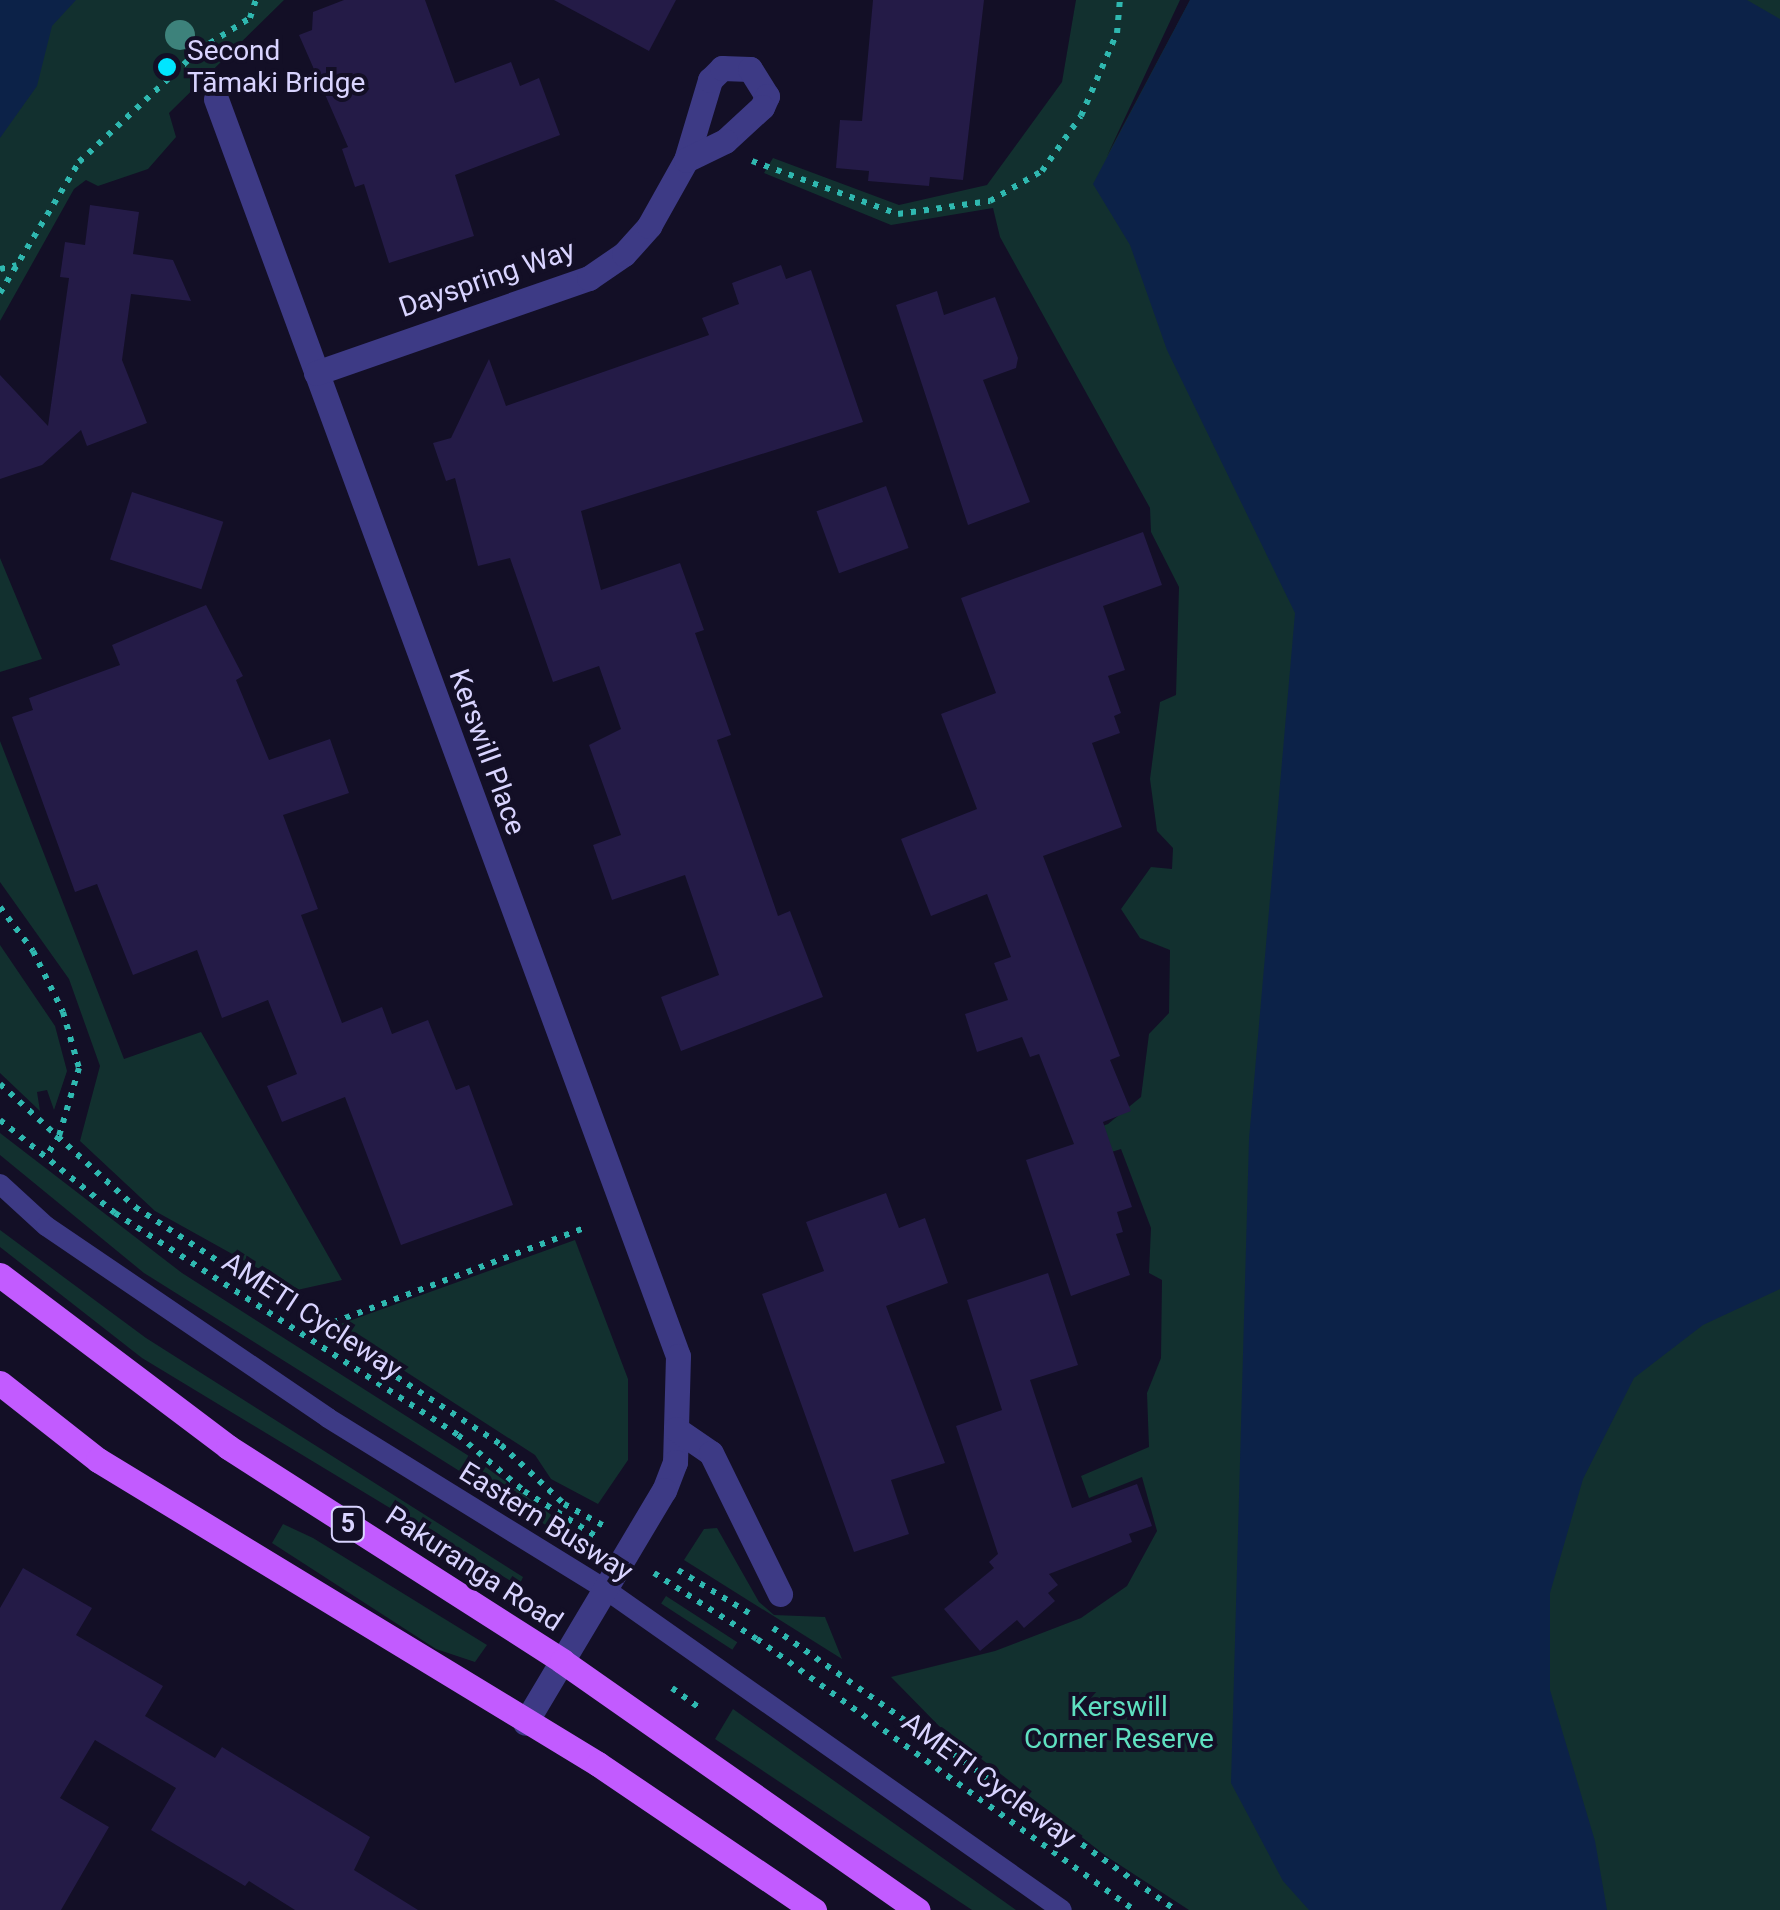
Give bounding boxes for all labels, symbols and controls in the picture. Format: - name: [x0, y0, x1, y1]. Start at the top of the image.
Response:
- place label: Second Tāmaki Bridge: [187, 34, 365, 100]
- marker: Second Tāmaki Bridge: [156, 56, 178, 78]
- street label: Dayspring Way: [395, 233, 579, 325]
- street label: Kerswill Place: [442, 665, 532, 839]
- street label: AMETI Cycleway: [216, 1246, 408, 1386]
- street label: Eastern Busway: [453, 1455, 639, 1589]
- street label: Pakuranga Road: [379, 1499, 569, 1639]
- road number: 5: [330, 1504, 366, 1544]
- park label: Kerswill Corner Reserve: [1024, 1690, 1214, 1756]
- street label: AMETI Cycleway: [895, 1706, 1083, 1854]

